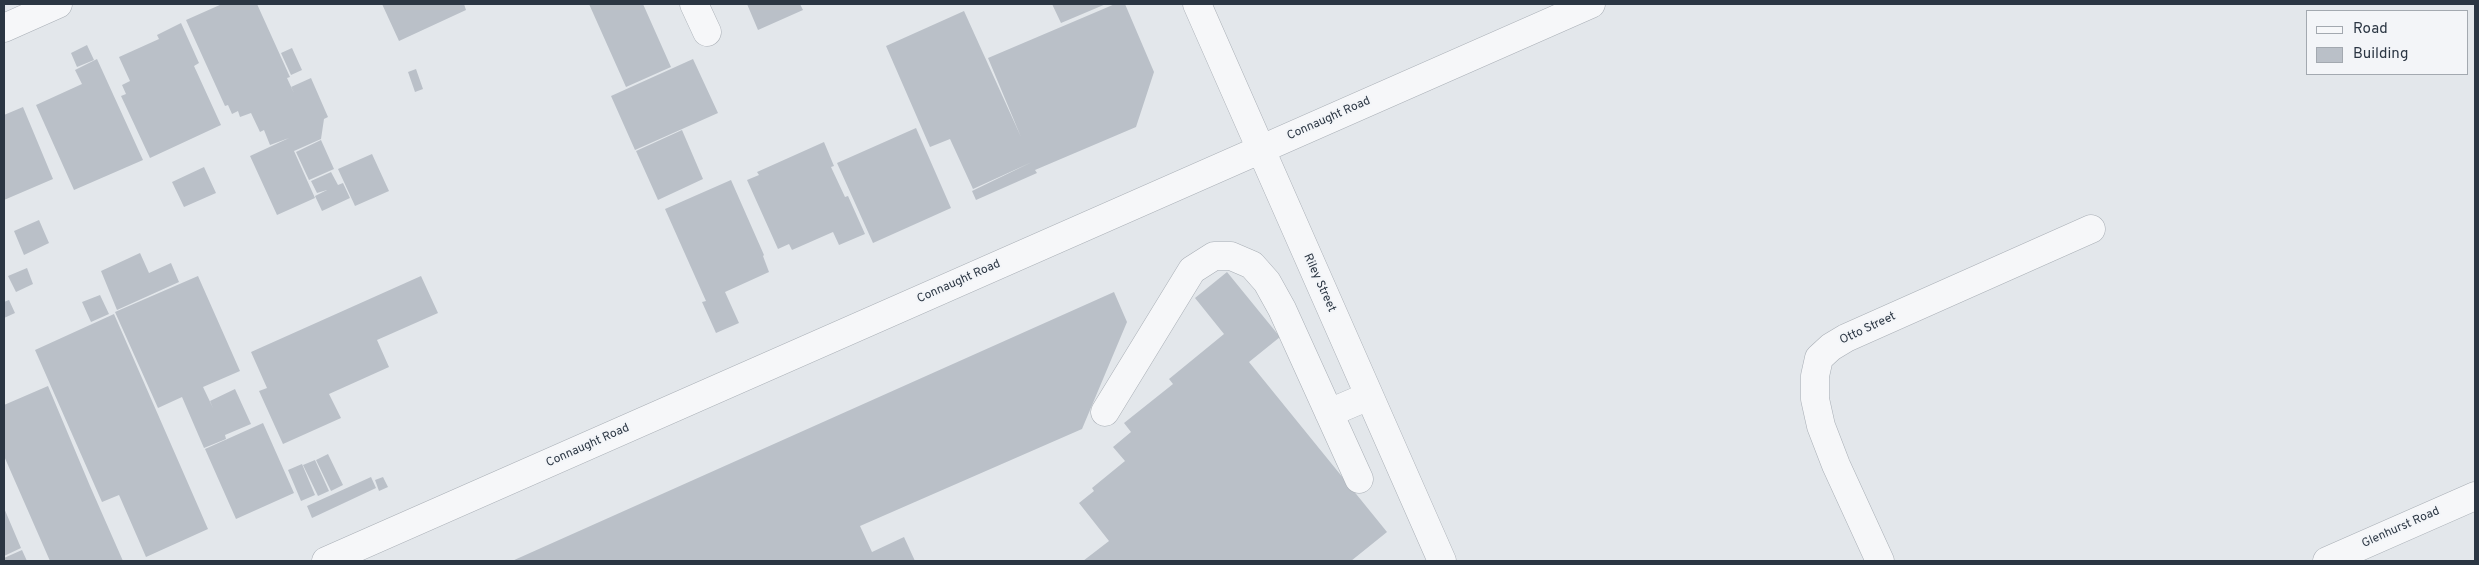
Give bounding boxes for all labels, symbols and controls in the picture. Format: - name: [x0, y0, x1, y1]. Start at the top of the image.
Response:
- legend: [2306, 10, 2469, 75]
- text: Road: [2353, 20, 2388, 39]
- text: Building: [2353, 45, 2408, 64]
- street label: Connaught Road: [1285, 94, 1373, 144]
- street label: Riley Street: [1300, 251, 1338, 315]
- street label: Connaught Road: [915, 257, 1003, 307]
- street label: Otto Street: [1838, 310, 1898, 348]
- street label: Connaught Road: [544, 421, 632, 471]
- street label: Glenhurst Road: [2360, 504, 2442, 552]

